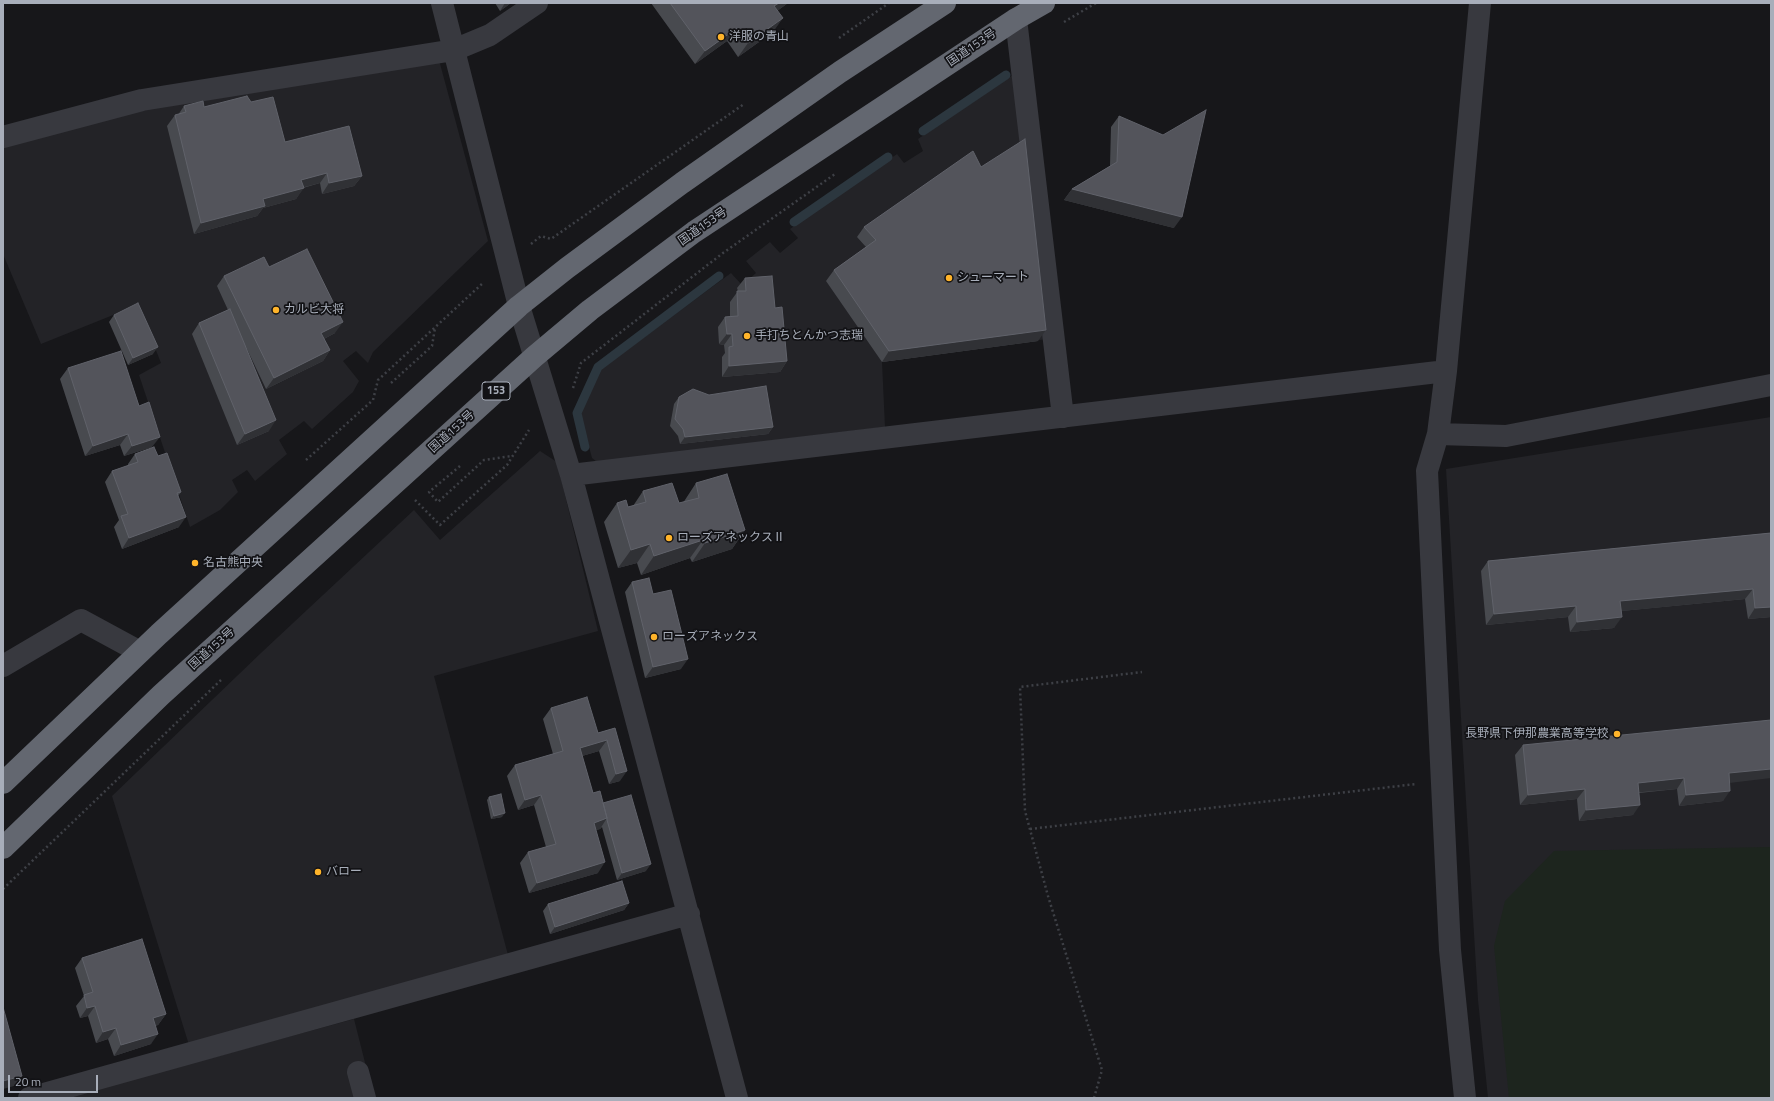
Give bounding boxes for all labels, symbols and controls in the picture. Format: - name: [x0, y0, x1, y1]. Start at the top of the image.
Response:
- street label: 国道153号: [945, 26, 999, 70]
- place label: 洋服の青山: [729, 30, 789, 44]
- marker: 洋服の青山: [716, 32, 726, 42]
- street label: 国道153号: [676, 205, 730, 249]
- place label: シューマート: [957, 271, 1029, 285]
- marker: シューマート: [944, 273, 954, 283]
- place label: カルビ大将: [284, 303, 344, 317]
- marker: カルビ大将: [271, 305, 281, 315]
- place label: 手打ちとんかつ志瑞: [755, 329, 863, 343]
- marker: 手打ちとんかつ志瑞: [742, 331, 752, 341]
- road number: 153: [482, 382, 510, 400]
- street label: 国道153号: [426, 408, 478, 456]
- place label: ローズアネックスⅡ: [677, 531, 785, 545]
- marker: ローズアネックスⅡ: [664, 533, 674, 543]
- place label: 名古熊中央: [203, 556, 263, 570]
- marker: 名古熊中央: [190, 558, 200, 568]
- street label: 国道153号: [186, 625, 238, 673]
- place label: ローズアネックス: [662, 630, 758, 644]
- marker: ローズアネックス: [649, 632, 659, 642]
- place label: 長野県下伊那農業高等学校: [1465, 727, 1609, 741]
- marker: 長野県下伊那農業高等学校: [1612, 729, 1622, 739]
- place label: バロー: [326, 865, 362, 879]
- marker: バロー: [313, 867, 323, 877]
- scale bar: [10, 1067, 100, 1093]
- text: 20 m: [15, 1072, 41, 1091]

